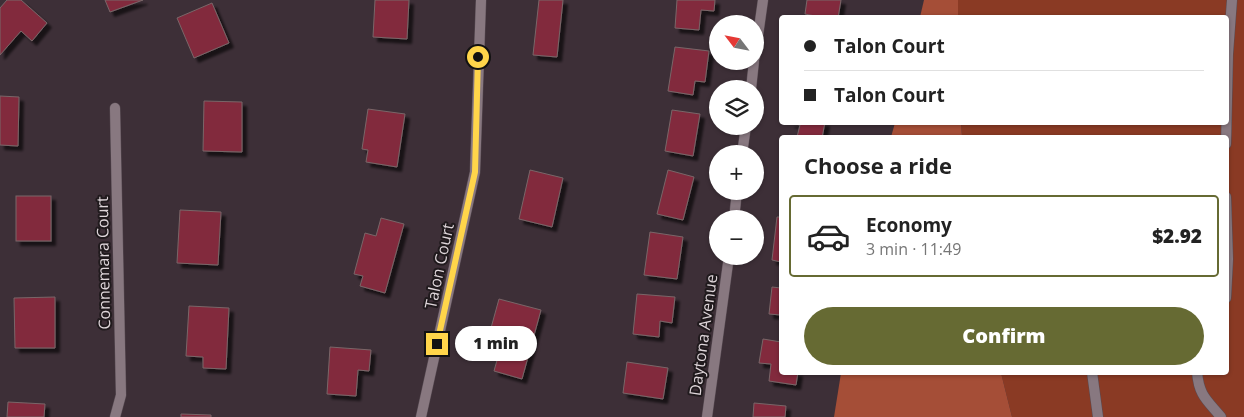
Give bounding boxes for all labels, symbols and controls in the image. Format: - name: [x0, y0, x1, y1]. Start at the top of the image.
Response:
- north arrow: [709, 15, 764, 70]
- map controls: [709, 15, 764, 265]
- text: Talon Court: [834, 33, 945, 59]
- route start: [467, 46, 489, 68]
- button: layers: [709, 80, 764, 135]
- text: Talon Court: [834, 82, 945, 108]
- button: +: [709, 145, 764, 200]
- text: Choose a ride: [804, 150, 952, 180]
- street label: Connemara Court: [91, 196, 115, 330]
- button: −: [709, 210, 764, 265]
- text: Economy: [866, 212, 952, 238]
- icon: car: [806, 214, 851, 259]
- street label: Talon Court: [419, 221, 459, 311]
- text: $2.92: [1152, 223, 1202, 249]
- text: 3 min · 11:49: [866, 238, 961, 260]
- street label: Daytona Avenue: [684, 273, 722, 397]
- button: Confirm: [804, 307, 1204, 365]
- callout: 1 min: [454, 326, 537, 362]
- text: 1 min: [473, 332, 519, 354]
- route end: [426, 333, 448, 355]

